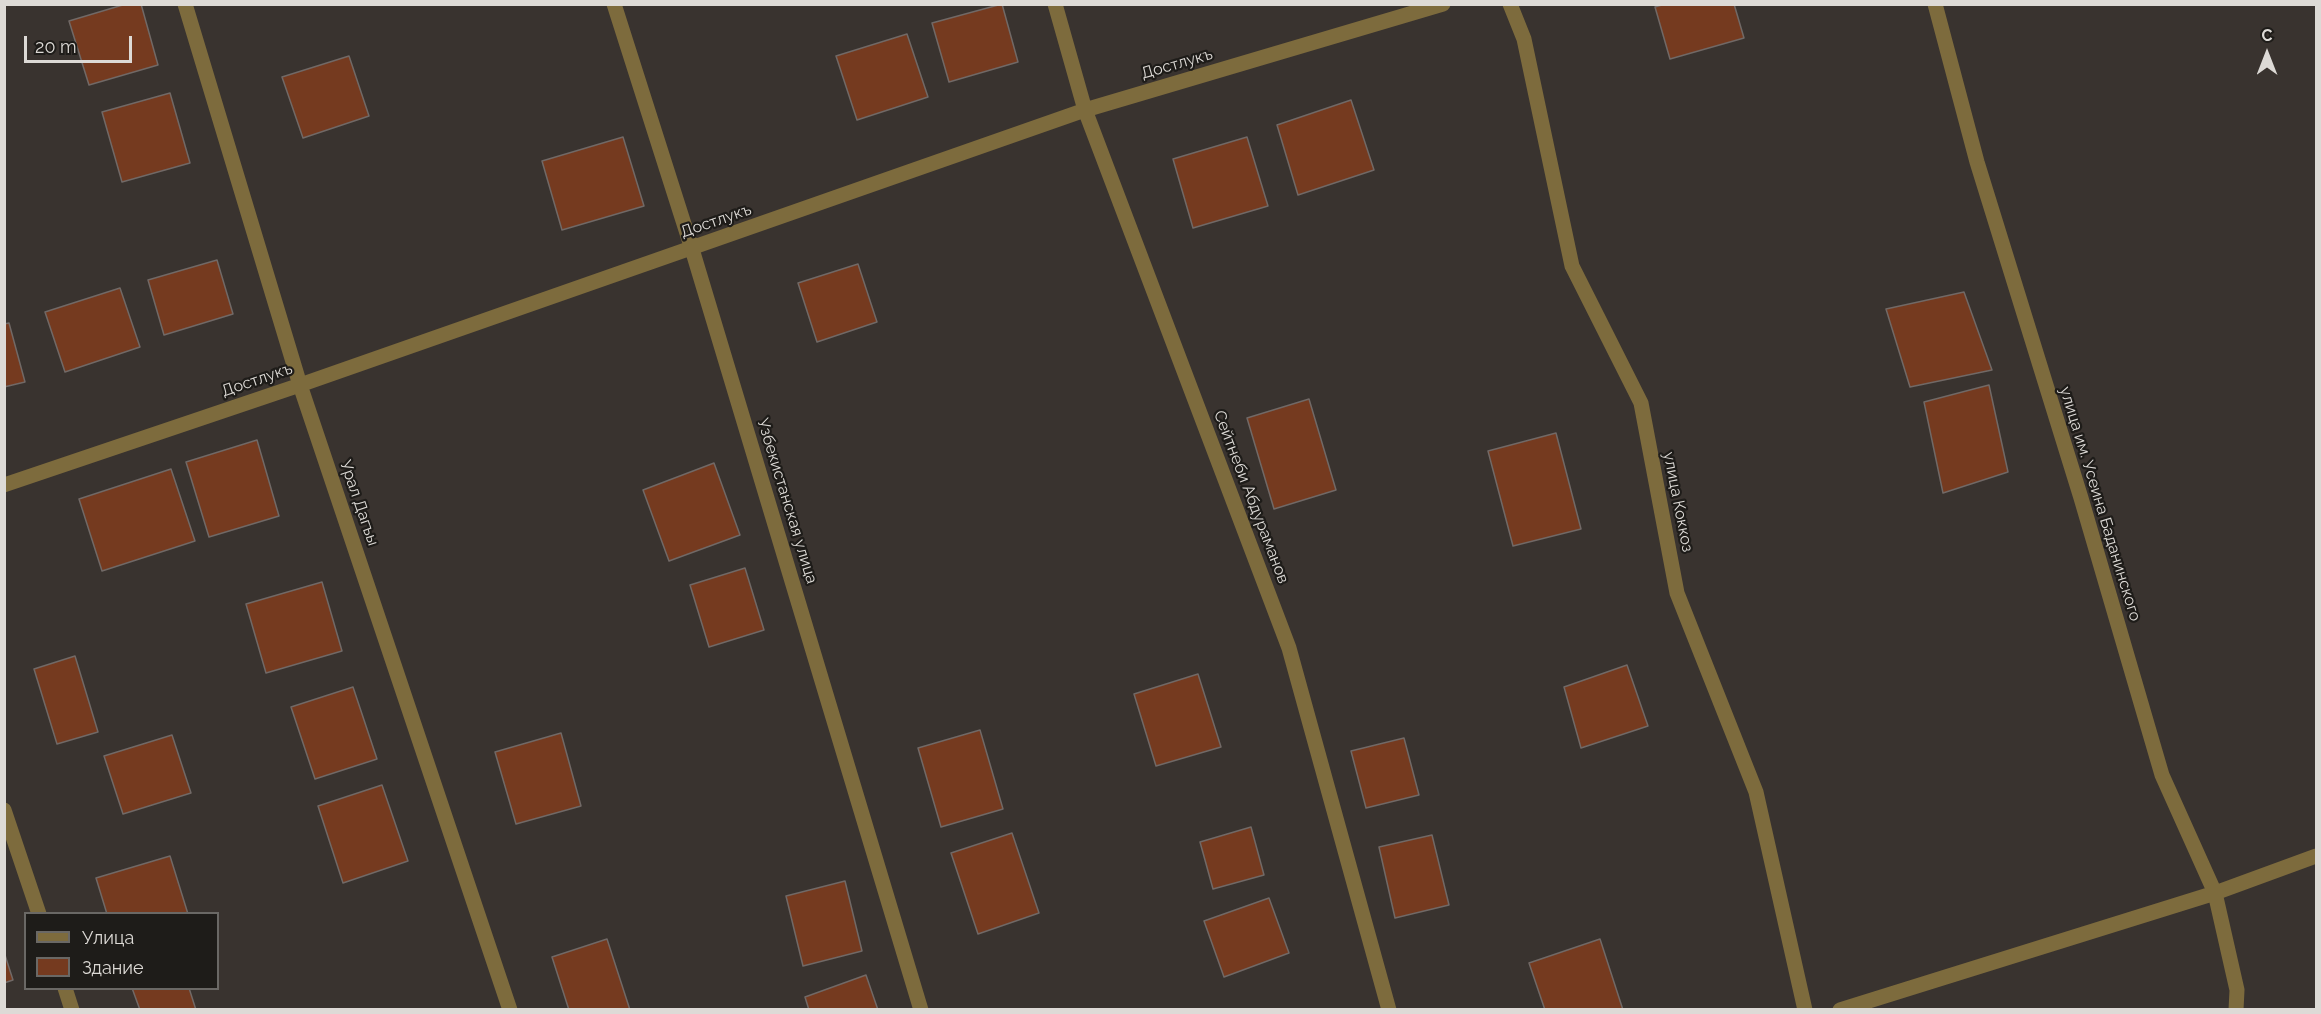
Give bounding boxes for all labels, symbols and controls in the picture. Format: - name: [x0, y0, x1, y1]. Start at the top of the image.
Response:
- scale bar: [27, 24, 135, 62]
- north arrow: [2237, 24, 2297, 84]
- text: С: [2262, 26, 2272, 45]
- text: 20 m: [35, 36, 77, 57]
- street label: Достлукъ: [1139, 45, 1215, 83]
- street label: Достлукъ: [678, 200, 754, 242]
- street label: Достлукъ: [219, 359, 295, 401]
- street label: улица им. Усеина Баданинского: [2055, 384, 2145, 624]
- street label: Сейтнеби Абдураманов: [1209, 408, 1293, 586]
- street label: Узбекистанская улица: [753, 416, 821, 586]
- street label: улица Коккоз: [1659, 450, 1697, 554]
- street label: Урал Дагъы: [335, 458, 383, 548]
- legend: [24, 912, 219, 990]
- text: Улица: [82, 927, 134, 948]
- text: Здание: [82, 957, 144, 978]

